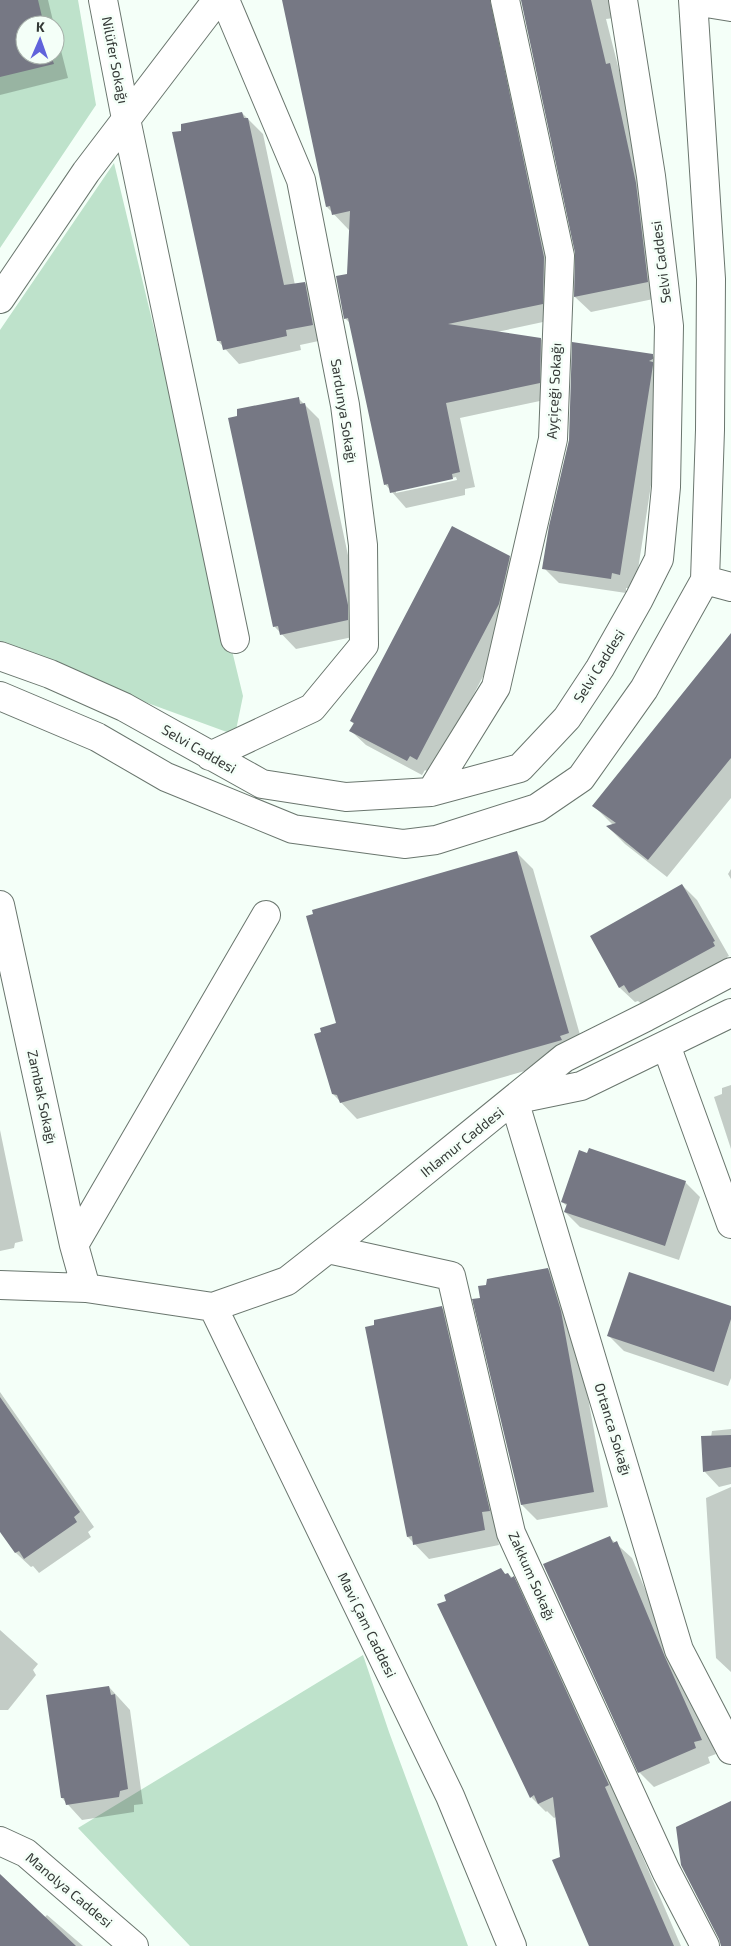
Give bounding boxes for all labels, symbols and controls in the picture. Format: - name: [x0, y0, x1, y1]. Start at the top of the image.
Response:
- north arrow: [15, 15, 65, 65]
- street label: Nilüfer Sokağı: [99, 15, 132, 105]
- text: K: [36, 18, 45, 35]
- street label: Selvi Caddesi: [647, 220, 674, 304]
- street label: Ayçiçeği Sokağı: [542, 342, 566, 440]
- street label: Sardunya Sokağı: [328, 358, 361, 464]
- street label: Selvi Caddesi: [569, 626, 628, 705]
- street label: Selvi Caddesi: [159, 720, 239, 777]
- street label: Zambak Sokağı: [24, 1048, 61, 1145]
- street label: Ihlamur Caddesi: [417, 1103, 507, 1180]
- street label: Ortanca Sokağı: [591, 1381, 636, 1477]
- street label: Zakkum Sokağı: [505, 1529, 560, 1623]
- street label: Mavi Çam Caddesi: [334, 1569, 400, 1681]
- street label: Manolya Caddesi: [23, 1848, 116, 1931]

